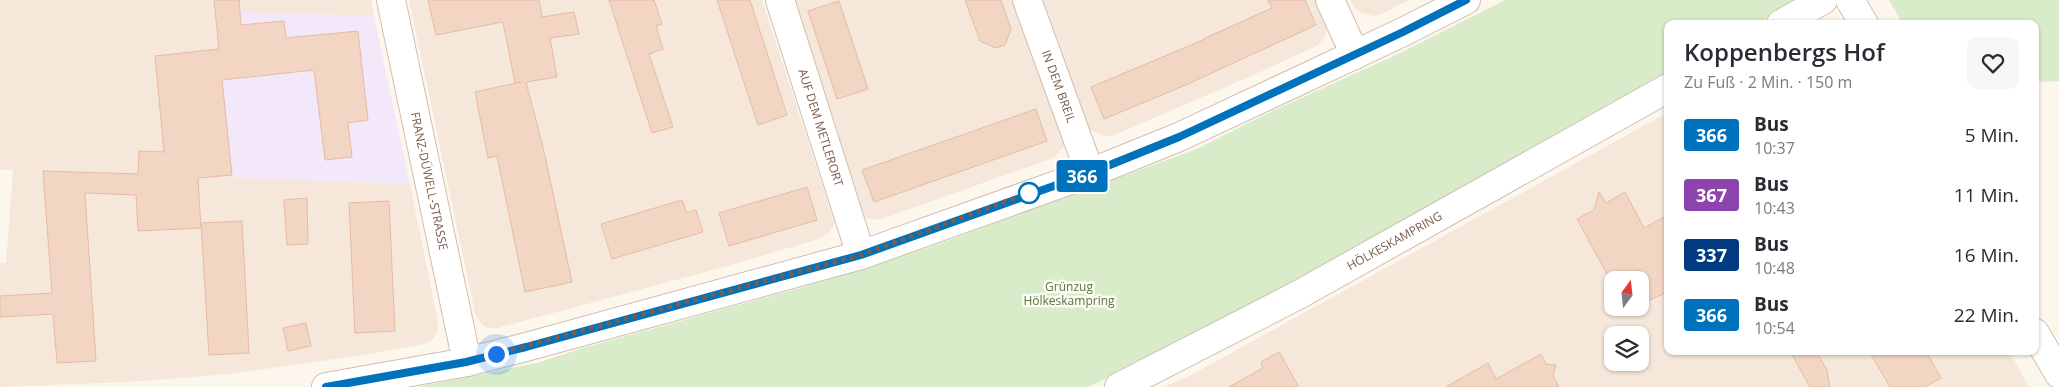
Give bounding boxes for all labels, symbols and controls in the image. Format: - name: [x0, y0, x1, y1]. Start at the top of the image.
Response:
- text: Koppenbergs Hof: [1684, 35, 1885, 68]
- button: heart: [1967, 37, 2019, 89]
- street label: IN DEM BREIL: [1038, 48, 1080, 125]
- street label: AUF DEM METLERORT: [794, 66, 848, 189]
- text: Zu Fuß · 2 Min. · 150 m: [1684, 71, 1852, 93]
- street label: FRANZ-DÜWELL-STRASSE: [407, 110, 452, 252]
- text: Bus: [1754, 111, 1789, 137]
- text: 5 Min.: [1965, 122, 2019, 148]
- text: 366: [1696, 123, 1727, 147]
- text: 10:37: [1754, 137, 1795, 159]
- line badge: 366: [1053, 160, 1111, 192]
- text: 366: [1067, 164, 1097, 188]
- text: Bus: [1754, 171, 1789, 197]
- unlabelled marker: [1018, 182, 1040, 204]
- text: 11 Min.: [1954, 182, 2019, 208]
- text: 367: [1696, 183, 1727, 207]
- text: 10:43: [1754, 197, 1795, 219]
- street label: HÖLKESKAMPRING: [1344, 207, 1445, 274]
- text: Bus: [1754, 231, 1789, 257]
- text: 16 Min.: [1954, 242, 2019, 268]
- text: 337: [1696, 243, 1727, 267]
- text: 10:48: [1754, 257, 1795, 279]
- north arrow: [1604, 271, 1649, 316]
- map controls: [1604, 271, 1649, 371]
- park label: Grünzug Hölkeskampring: [1023, 278, 1115, 309]
- text: Bus: [1754, 291, 1789, 317]
- text: 22 Min.: [1954, 302, 2019, 328]
- text: 366: [1696, 303, 1727, 327]
- text: 10:54: [1754, 317, 1795, 339]
- button: layers: [1604, 326, 1649, 371]
- your location: [484, 342, 509, 367]

